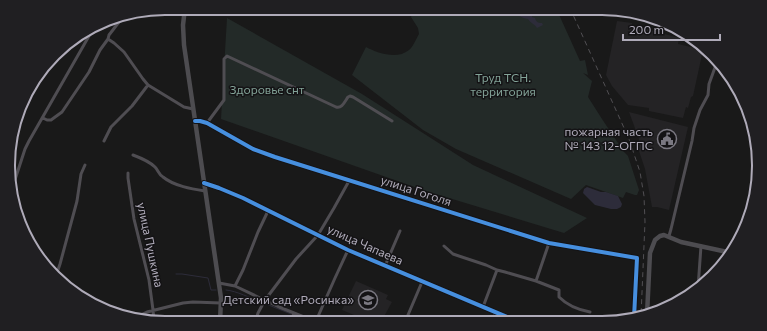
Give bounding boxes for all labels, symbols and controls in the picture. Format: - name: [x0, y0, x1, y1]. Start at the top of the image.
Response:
- scale bar: [623, 16, 720, 42]
- text: 200 m: [629, 22, 664, 36]
- park label: Труд ТСН. территория: [470, 70, 536, 98]
- park label: Здоровье снт: [230, 82, 305, 96]
- place label: пожарная часть № 143 12-ОГПС: [565, 124, 653, 152]
- public building icon: пожарная часть № 143 12-ОГПС: [656, 128, 678, 150]
- street label: улица Гоголя: [379, 172, 453, 208]
- street label: улица Пушкина: [135, 201, 167, 289]
- street label: улица Чапаева: [325, 221, 405, 267]
- school or university icon: Детский сад «Росинка»: [357, 289, 379, 311]
- place label: Детский сад «Росинка»: [222, 292, 354, 306]

